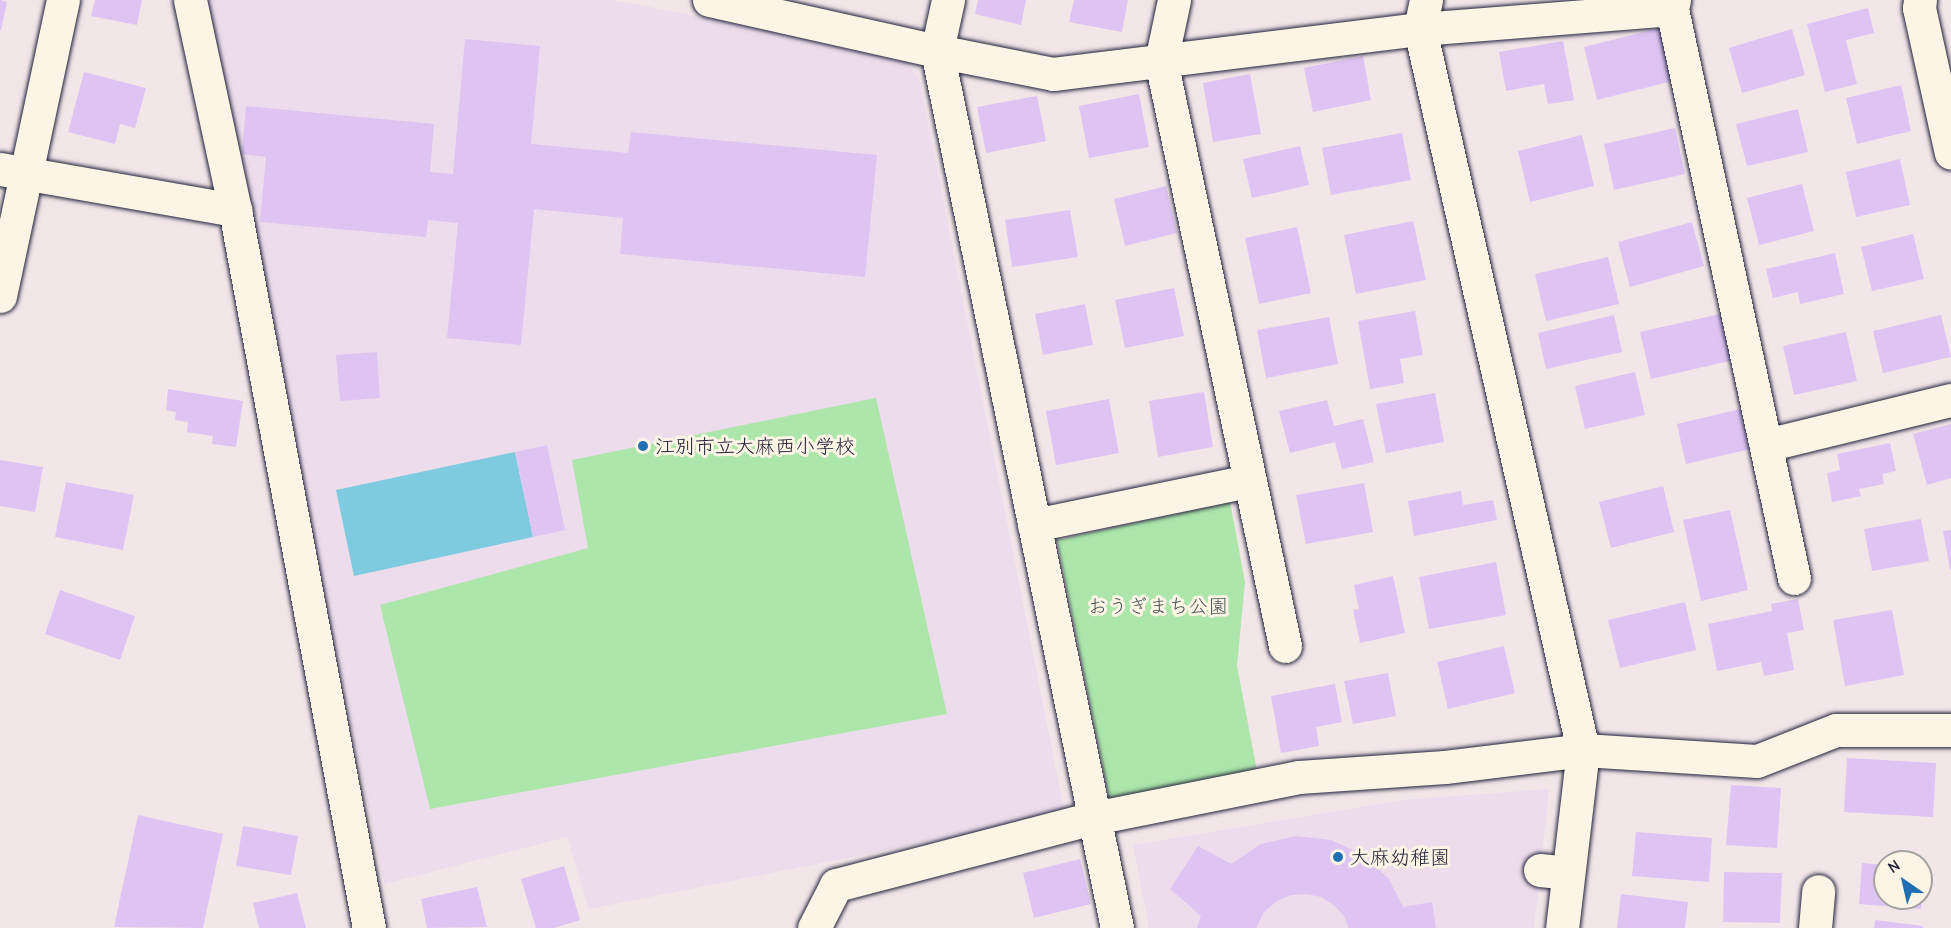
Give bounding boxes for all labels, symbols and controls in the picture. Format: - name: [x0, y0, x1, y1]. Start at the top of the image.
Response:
- place label: 江別市立大麻西小学校: [655, 434, 855, 458]
- marker: 江別市立大麻西小学校: [636, 439, 650, 453]
- park label: おうぎまち公園: [1088, 594, 1228, 618]
- place label: 大麻幼稚園: [1350, 845, 1450, 869]
- marker: 大麻幼稚園: [1331, 850, 1345, 864]
- north arrow: [1873, 850, 1933, 910]
- text: N: [1885, 856, 1903, 877]

